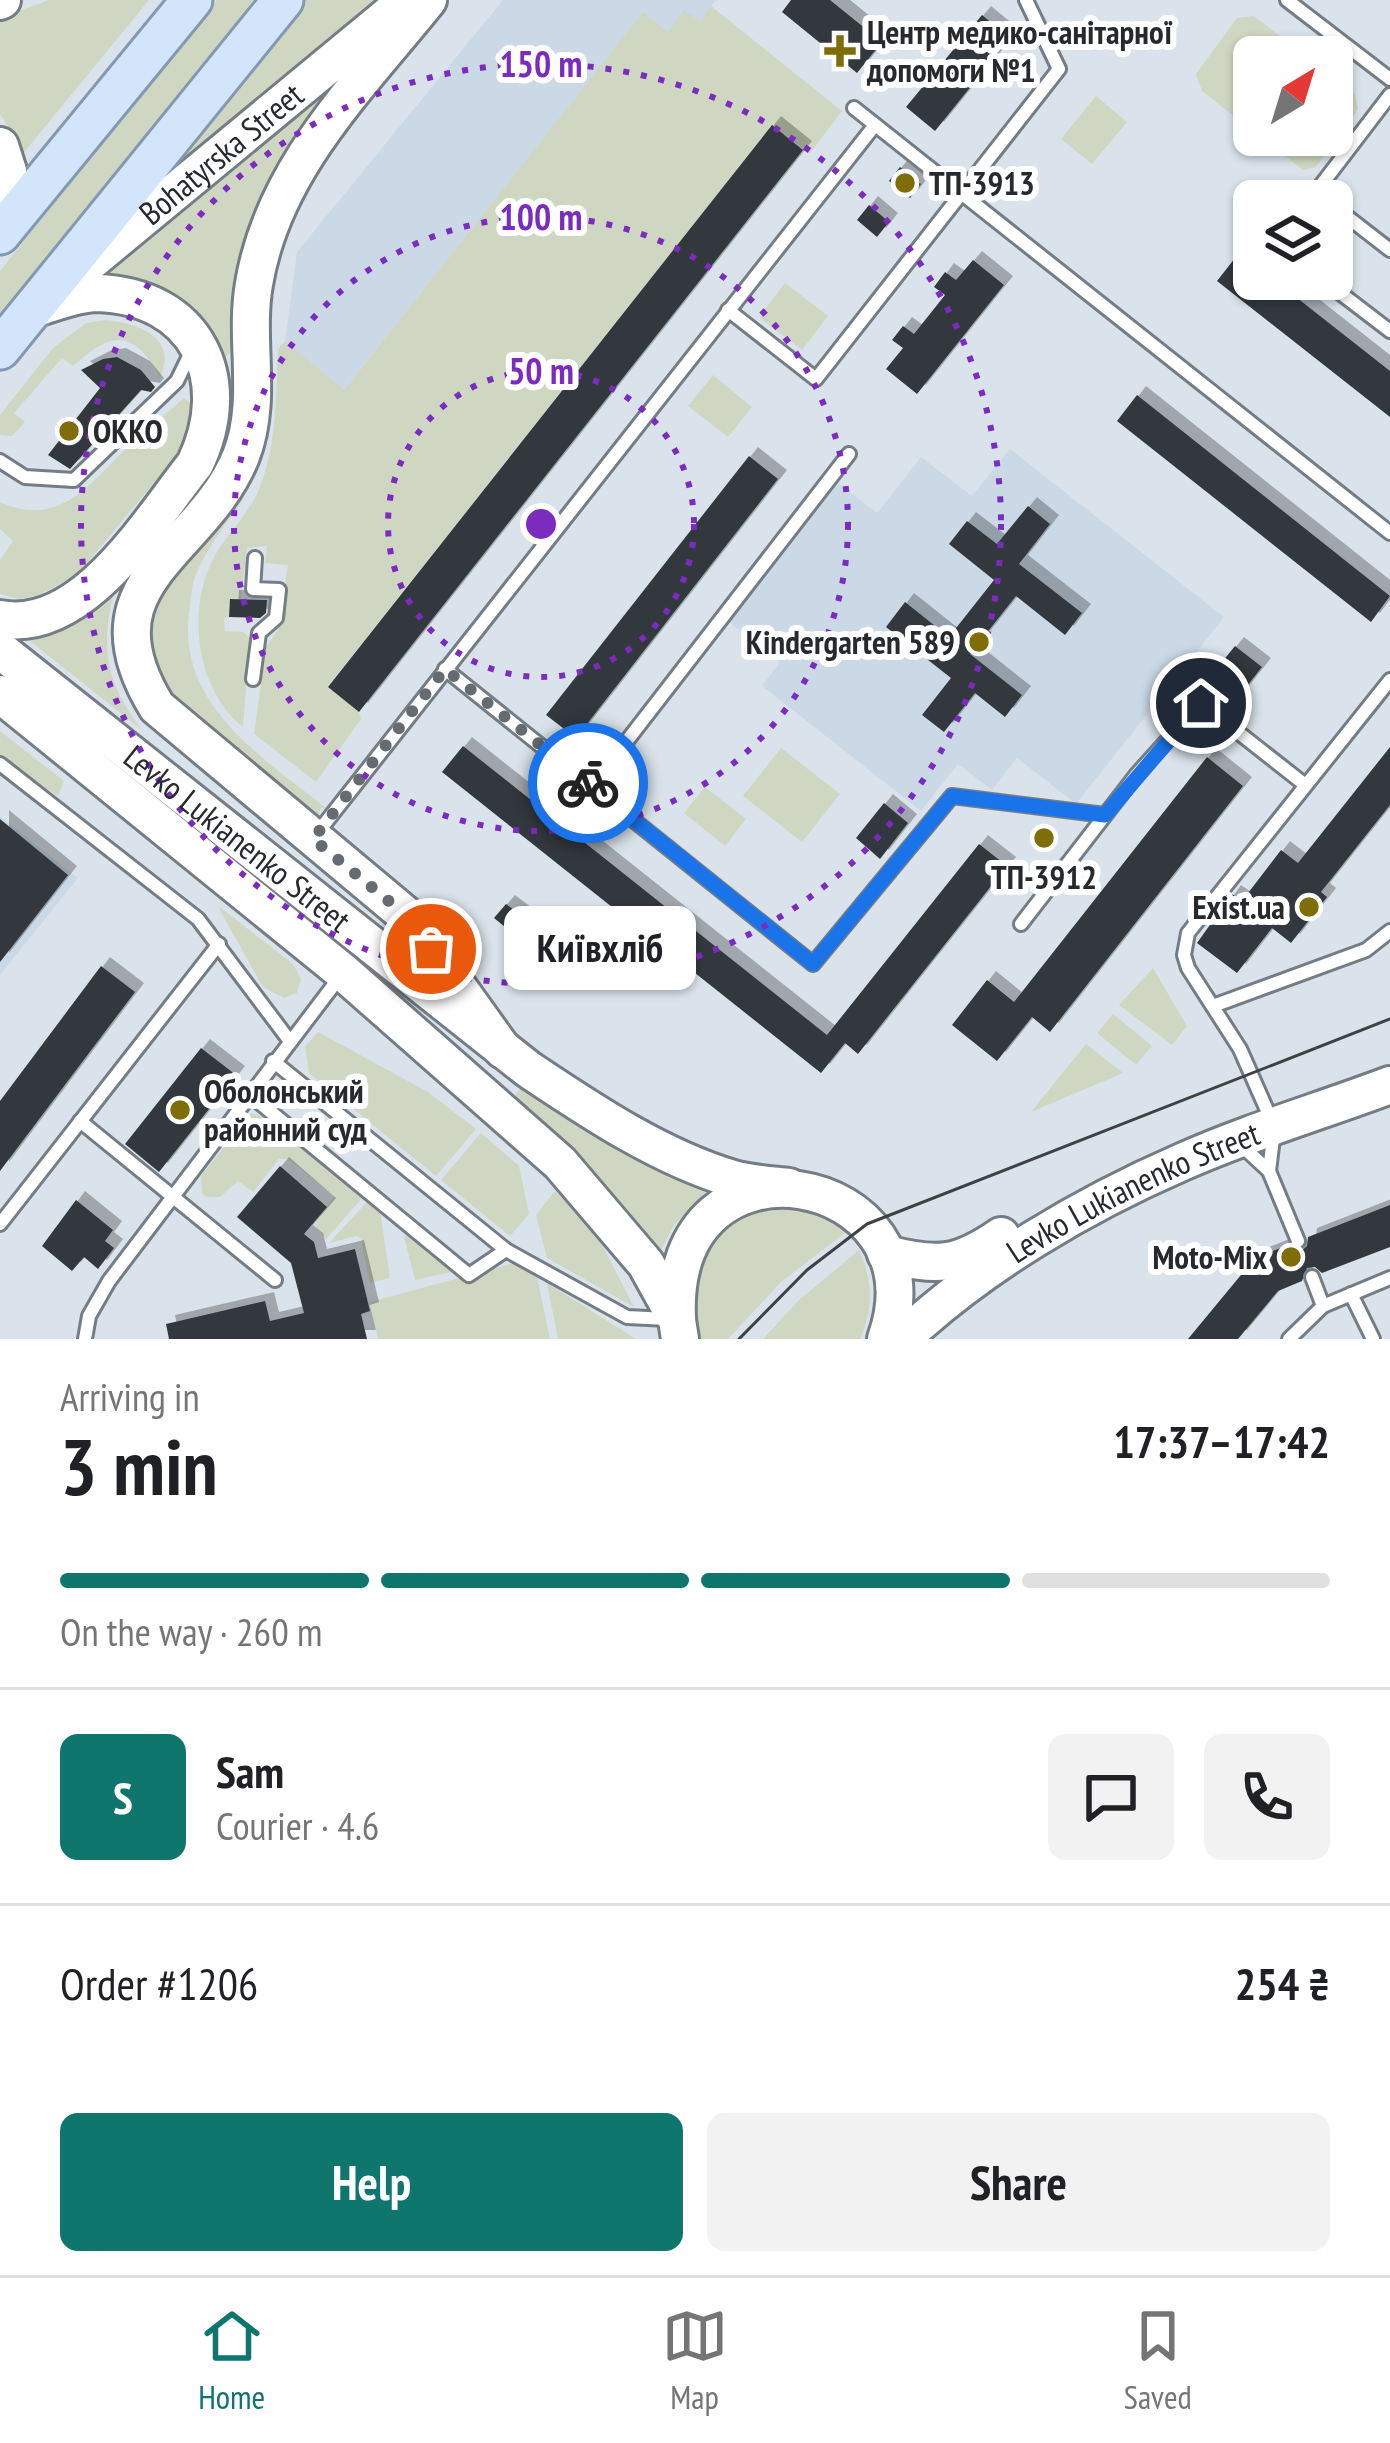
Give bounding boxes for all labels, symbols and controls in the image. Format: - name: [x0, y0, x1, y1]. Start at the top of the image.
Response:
- place label: Центр медико-санітарної допомоги №1: [866, 10, 1173, 91]
- marker: Центр медико-санітарної допомоги №1: [824, 35, 856, 67]
- north arrow: [1233, 36, 1353, 156]
- map controls: [1233, 36, 1353, 300]
- text: 150 m: [500, 40, 582, 87]
- street label: Bohatyrska Street: [130, 73, 312, 234]
- place label: ТП-3913: [929, 161, 1035, 204]
- marker: ТП-3913: [892, 170, 918, 196]
- button: layers: [1233, 180, 1353, 300]
- text: 100 m: [500, 193, 582, 240]
- text: 50 m: [508, 347, 574, 394]
- place label: OKKO: [93, 409, 163, 452]
- marker: OKKO: [56, 418, 82, 444]
- centre of rings: [520, 503, 562, 545]
- place label: Kindergarten 589: [746, 620, 955, 663]
- marker: Kindergarten 589: [966, 629, 992, 655]
- pin: [1150, 652, 1252, 754]
- icon: home: [1168, 670, 1234, 736]
- courier: [528, 723, 648, 843]
- street label: Levko Lukianenko Street: [116, 735, 360, 941]
- icon: bike: [555, 750, 621, 816]
- marker: ТП-3912: [1031, 825, 1057, 851]
- place label: ТП-3912: [991, 855, 1097, 898]
- place label: Exist.ua: [1192, 885, 1285, 928]
- marker: Exist.ua: [1296, 894, 1322, 920]
- pin: [380, 898, 482, 1000]
- callout: Київхліб: [503, 907, 695, 991]
- icon: bag: [398, 916, 464, 982]
- text: Київхліб: [537, 922, 663, 973]
- place label: Оболонський районний суд: [204, 1069, 367, 1150]
- marker: Оболонський районний суд: [167, 1097, 193, 1123]
- street label: Levko Lukianenko Street: [998, 1111, 1265, 1272]
- place label: Moto-Mix: [1152, 1235, 1268, 1278]
- marker: Moto-Mix: [1278, 1244, 1304, 1270]
- text: Arriving in: [60, 1371, 200, 1422]
- text: 17:37–17:42: [1113, 1412, 1330, 1470]
- text: 3 min: [60, 1416, 218, 1517]
- text: On the way · 260 m: [60, 1606, 322, 1657]
- button: chat: [1048, 1734, 1174, 1860]
- button: phone: [1204, 1734, 1330, 1860]
- text: Sam: [216, 1742, 284, 1800]
- text: S: [113, 1768, 133, 1826]
- text: Courier · 4.6: [216, 1800, 379, 1851]
- text: Order #1206: [60, 1954, 258, 2012]
- text: 254 ₴: [1235, 1954, 1330, 2012]
- button: Help: [60, 2113, 683, 2251]
- button: Share: [707, 2113, 1330, 2251]
- tab: Home: [198, 2303, 265, 2418]
- tab: Map: [662, 2303, 728, 2418]
- tab: Saved: [1124, 2303, 1192, 2418]

